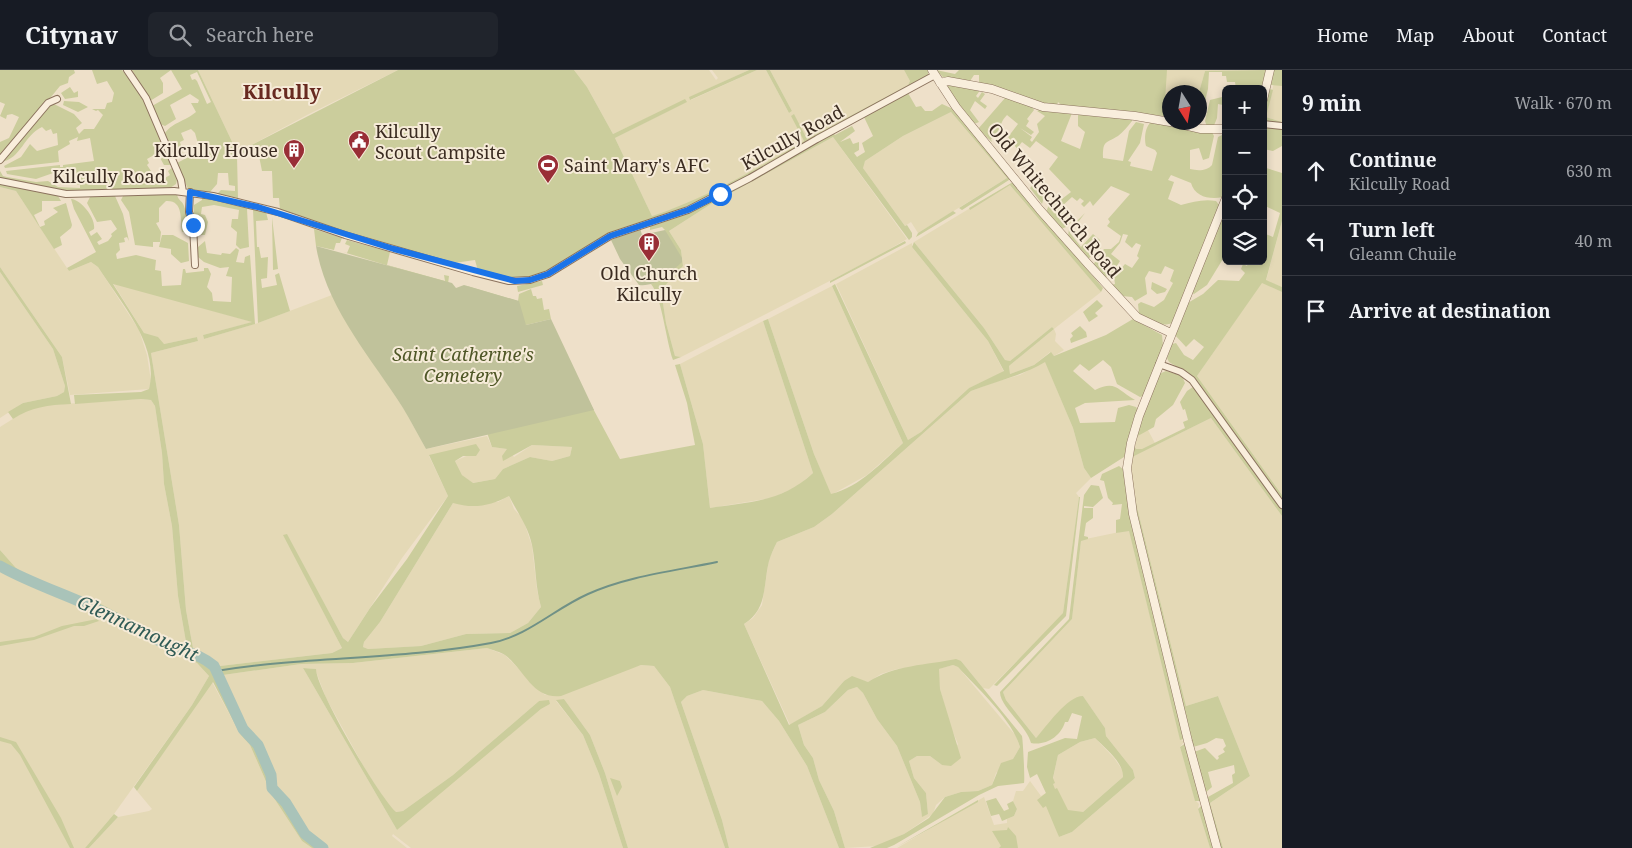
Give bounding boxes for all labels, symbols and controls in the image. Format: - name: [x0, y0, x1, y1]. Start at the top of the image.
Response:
- search box: [148, 12, 498, 57]
- text: Citynav: [25, 18, 118, 51]
- icon: search: [166, 21, 194, 49]
- text: Search here: [206, 22, 314, 48]
- text: Home: [1317, 23, 1368, 47]
- text: Map: [1396, 23, 1434, 47]
- text: About: [1462, 23, 1514, 47]
- text: Contact: [1542, 23, 1607, 47]
- district label: Kilcully: [243, 78, 322, 105]
- north arrow: [1162, 85, 1207, 130]
- map controls: [1222, 85, 1267, 265]
- button: +: [1222, 85, 1267, 130]
- text: 9 min: [1302, 89, 1361, 117]
- text: Walk · 670 m: [1515, 92, 1612, 114]
- street label: Kilcully Road: [736, 99, 848, 175]
- street label: Old Whitechurch Road: [983, 118, 1127, 282]
- place label: Kilcully Scout Campsite: [375, 119, 506, 164]
- public building icon: Kilcully Scout Campsite: [347, 129, 371, 160]
- button: −: [1222, 130, 1267, 175]
- place label: Kilcully House: [154, 138, 278, 162]
- building icon: Kilcully House: [282, 138, 306, 169]
- text: Continue: [1349, 147, 1437, 173]
- sports icon: Saint Mary's AFC: [536, 153, 560, 184]
- place label: Saint Mary's AFC: [564, 153, 709, 177]
- icon: ahead: [1302, 157, 1330, 185]
- text: 630 m: [1566, 160, 1612, 182]
- street label: Kilcully Road: [52, 164, 166, 188]
- text: Kilcully Road: [1349, 173, 1450, 195]
- button: locate: [1222, 175, 1267, 220]
- route start: [709, 183, 732, 206]
- route end: [182, 214, 205, 237]
- text: Turn left: [1349, 217, 1435, 243]
- button: layers: [1222, 220, 1267, 265]
- icon: left: [1302, 227, 1330, 255]
- text: 40 m: [1575, 230, 1612, 252]
- building icon: Old Church Kilcully: [637, 231, 661, 262]
- text: Gleann Chuile: [1349, 243, 1457, 265]
- place label: Old Church Kilcully: [600, 261, 698, 306]
- icon: arrive: [1302, 297, 1330, 325]
- text: Arrive at destination: [1349, 298, 1551, 324]
- park label: Saint Catherine's Cemetery: [392, 342, 534, 387]
- water label: Glennamought: [73, 589, 204, 668]

